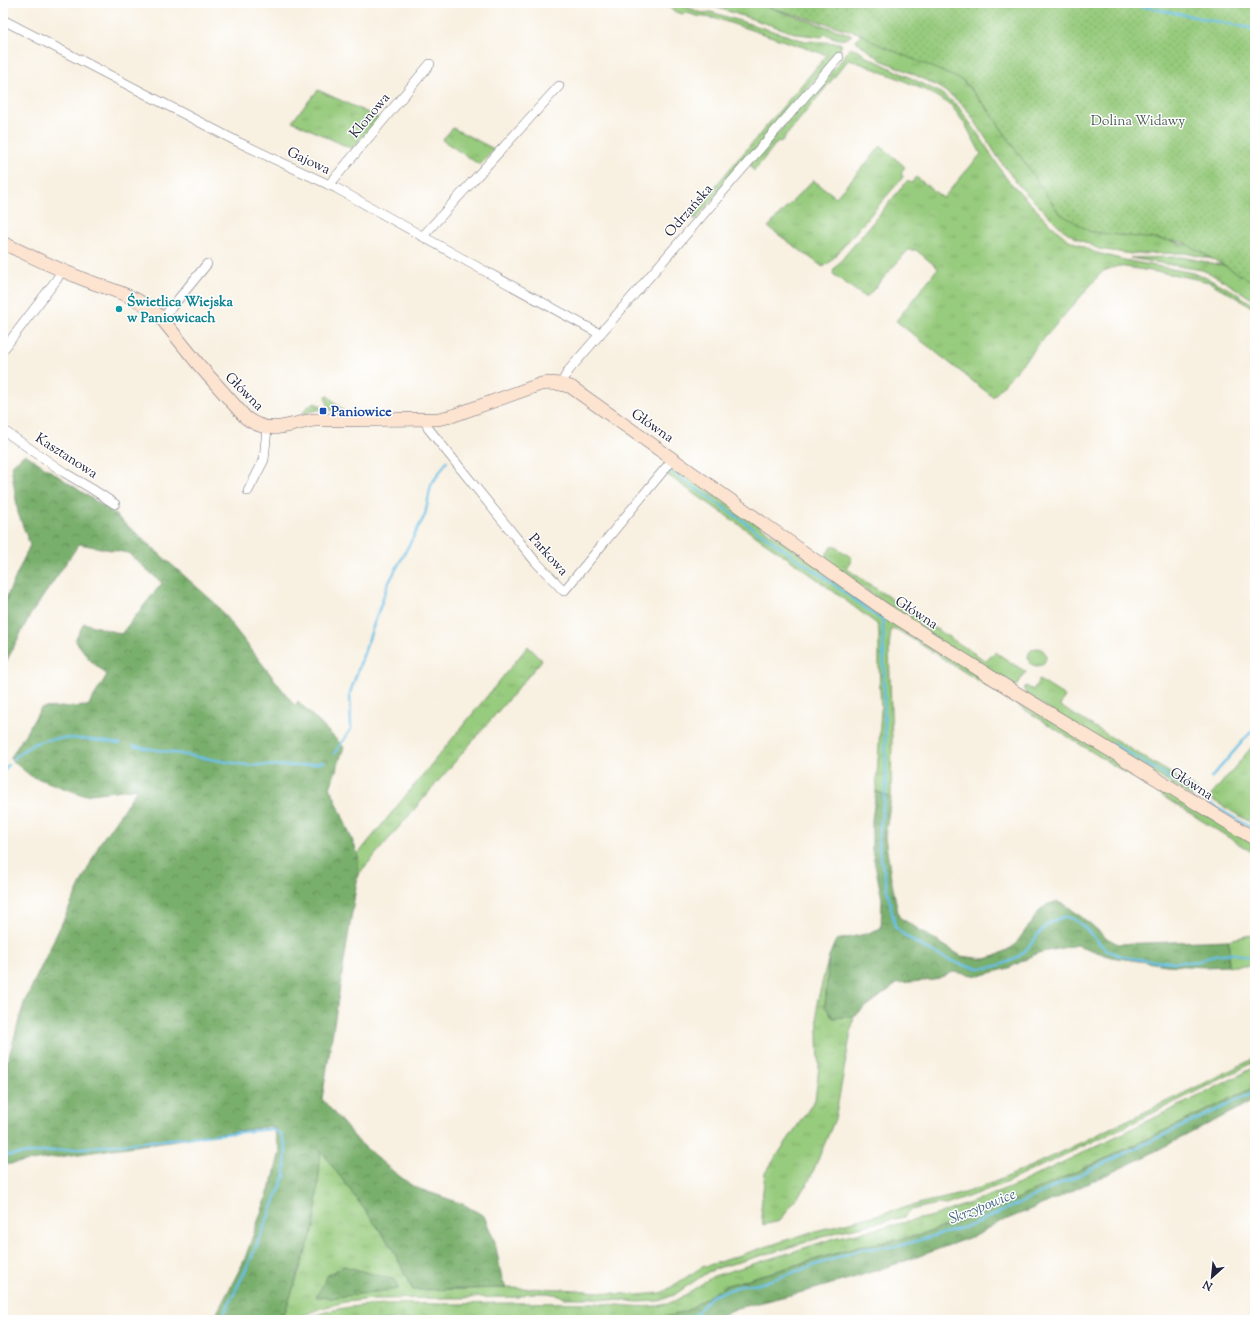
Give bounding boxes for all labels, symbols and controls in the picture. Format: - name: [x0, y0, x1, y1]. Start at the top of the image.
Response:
- street label: Klonowa: [346, 89, 396, 143]
- park label: Dolina Widawy: [1091, 112, 1185, 132]
- street label: Gajowa: [283, 143, 334, 181]
- street label: Odrzańska: [661, 180, 719, 242]
- place label: Świetlica Wiejska w Paniowicach: [127, 292, 234, 329]
- marker: Świetlica Wiejska w Paniowicach: [114, 304, 124, 314]
- street label: Główna: [220, 368, 268, 417]
- place label: Paniowice: [331, 403, 392, 423]
- street label: Główna: [627, 405, 678, 449]
- marker: Paniowice: [318, 406, 328, 416]
- street label: Kasztanowa: [31, 429, 102, 485]
- street label: Parkowa: [523, 530, 572, 581]
- street label: Główna: [890, 592, 942, 635]
- street label: Główna: [1165, 764, 1217, 806]
- water label: Skrzypowice: [946, 1184, 1019, 1230]
- north arrow: [1192, 1257, 1232, 1297]
- text: N: [1200, 1276, 1216, 1295]

